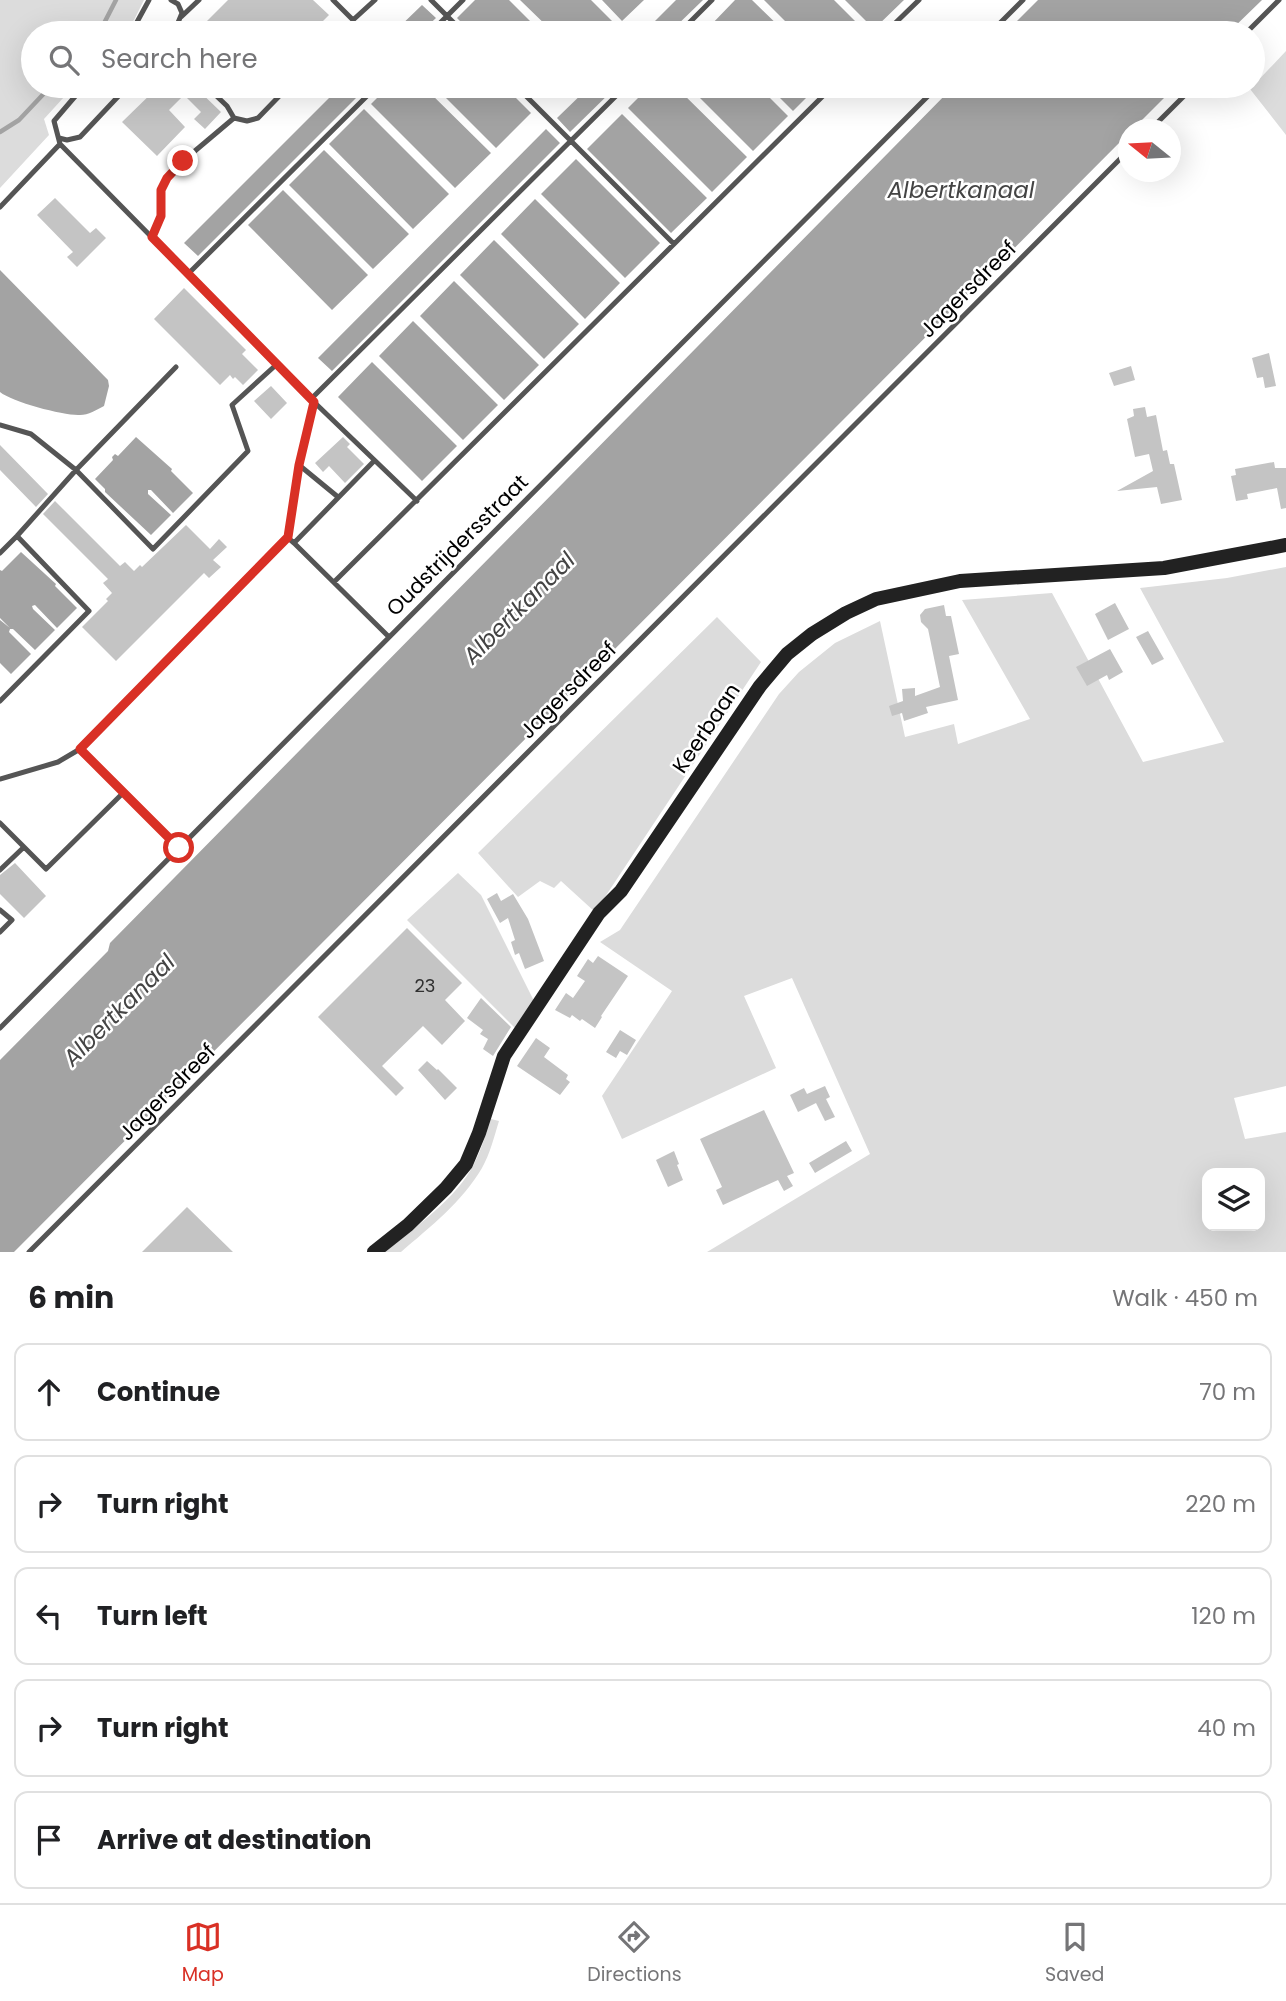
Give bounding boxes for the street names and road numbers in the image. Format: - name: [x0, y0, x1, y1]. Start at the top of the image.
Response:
- street label: Jagersdreef: [913, 234, 1023, 344]
- street label: Oudstrijdersstraat: [380, 468, 534, 622]
- street label: Jagersdreef: [513, 635, 623, 745]
- street label: Keerbaan: [665, 677, 747, 779]
- street label: Jagersdreef: [112, 1037, 222, 1147]

